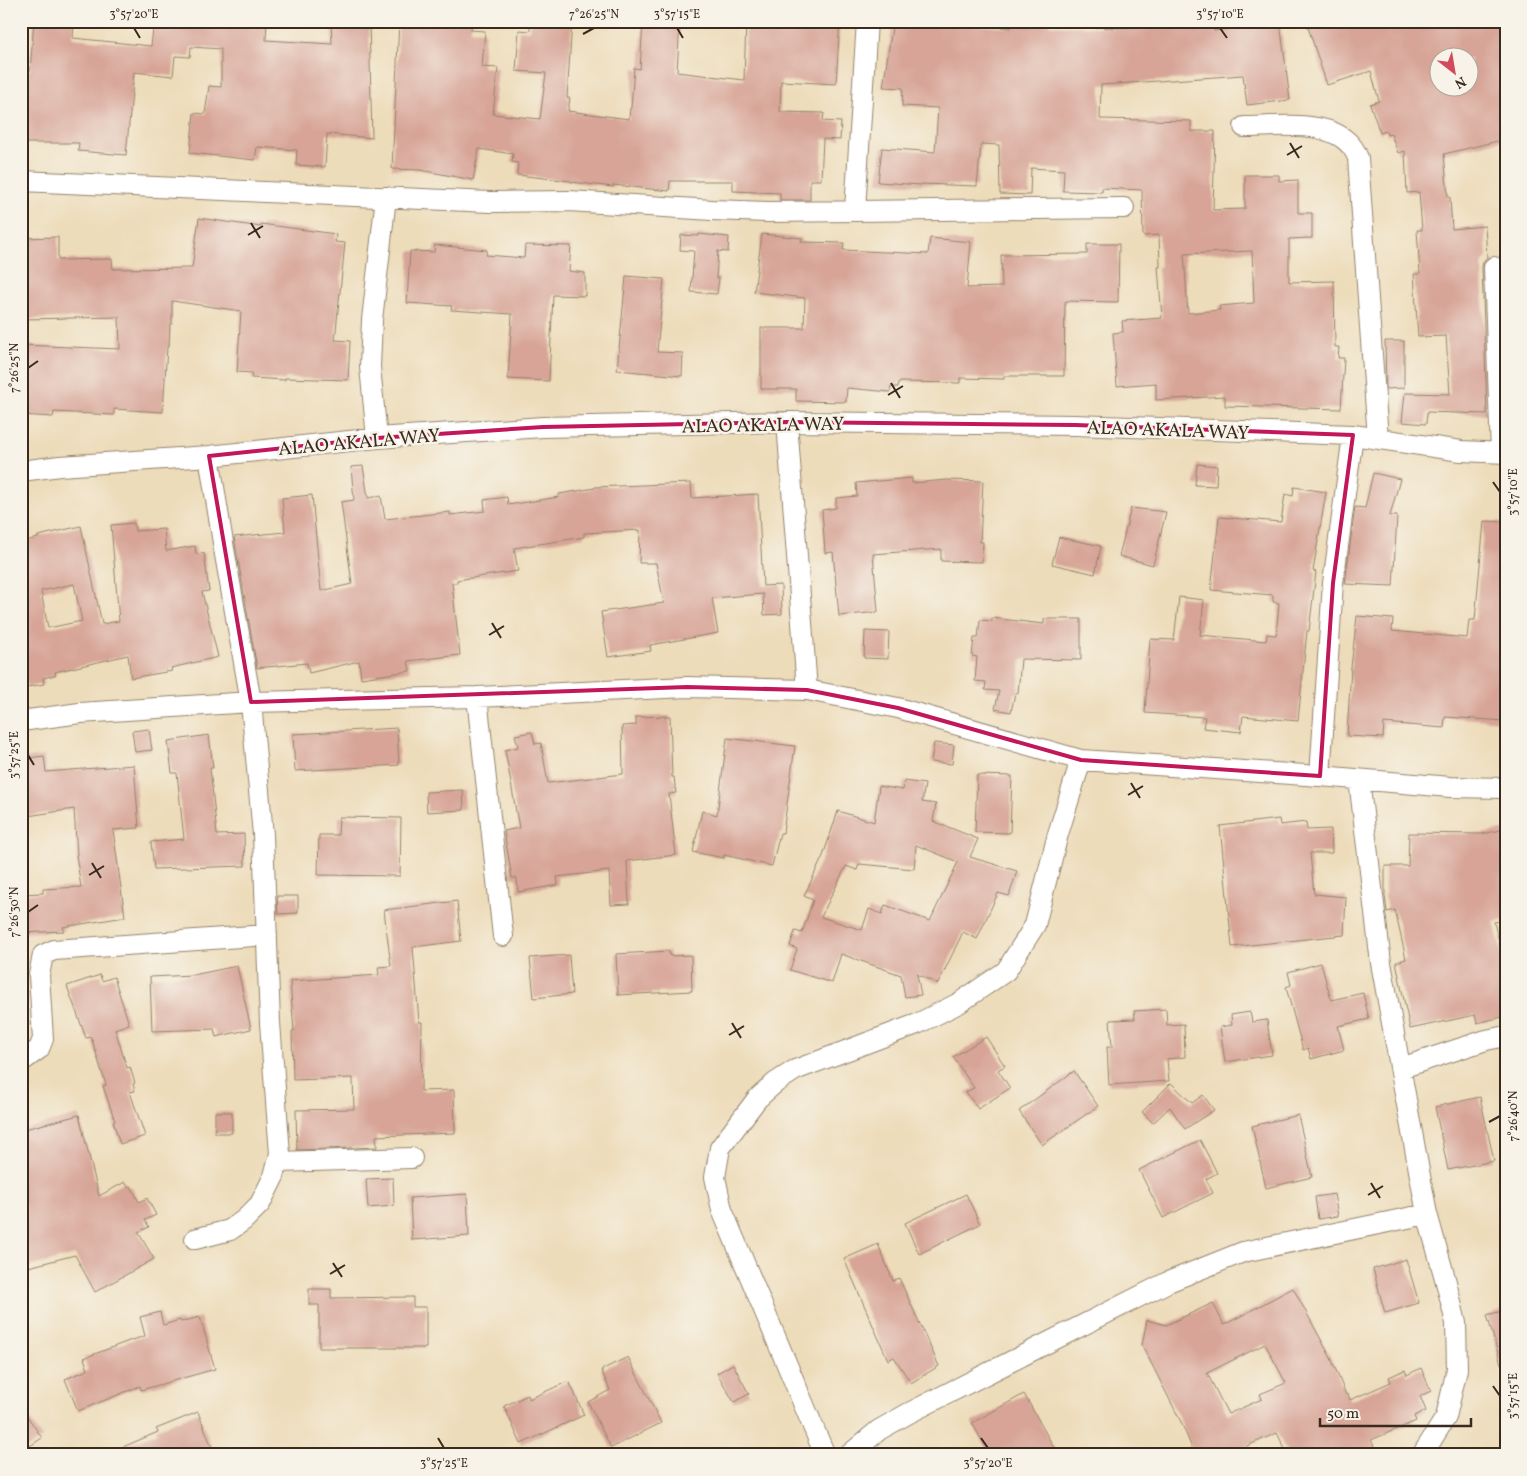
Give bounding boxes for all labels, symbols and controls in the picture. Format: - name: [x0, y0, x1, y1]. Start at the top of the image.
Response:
- text: 3°57'20"E: [109, 7, 159, 23]
- text: 7°26'25"N: [569, 7, 619, 23]
- text: 3°57'15"E: [654, 7, 700, 23]
- text: 3°57'10"E: [1196, 7, 1244, 23]
- north arrow: [1430, 48, 1480, 98]
- text: N: [1451, 71, 1469, 93]
- text: 7°26'25"N: [7, 343, 23, 393]
- street label: ALAO AKALA WAY: [682, 412, 845, 440]
- street label: ALAO AKALA WAY: [1086, 415, 1250, 447]
- street label: ALAO AKALA WAY: [277, 423, 441, 463]
- text: 3°57'10"E: [1506, 468, 1522, 516]
- text: 3°57'25"E: [7, 731, 23, 779]
- text: 7°26'30"N: [7, 886, 23, 938]
- text: 7°26'40"N: [1506, 1090, 1522, 1142]
- text: 3°57'15"E: [1506, 1373, 1522, 1419]
- scale bar: [1320, 1396, 1471, 1428]
- text: 50 m: [1327, 1404, 1359, 1425]
- text: 3°57'25"E: [420, 1456, 468, 1472]
- text: 3°57'20"E: [963, 1456, 1013, 1472]

